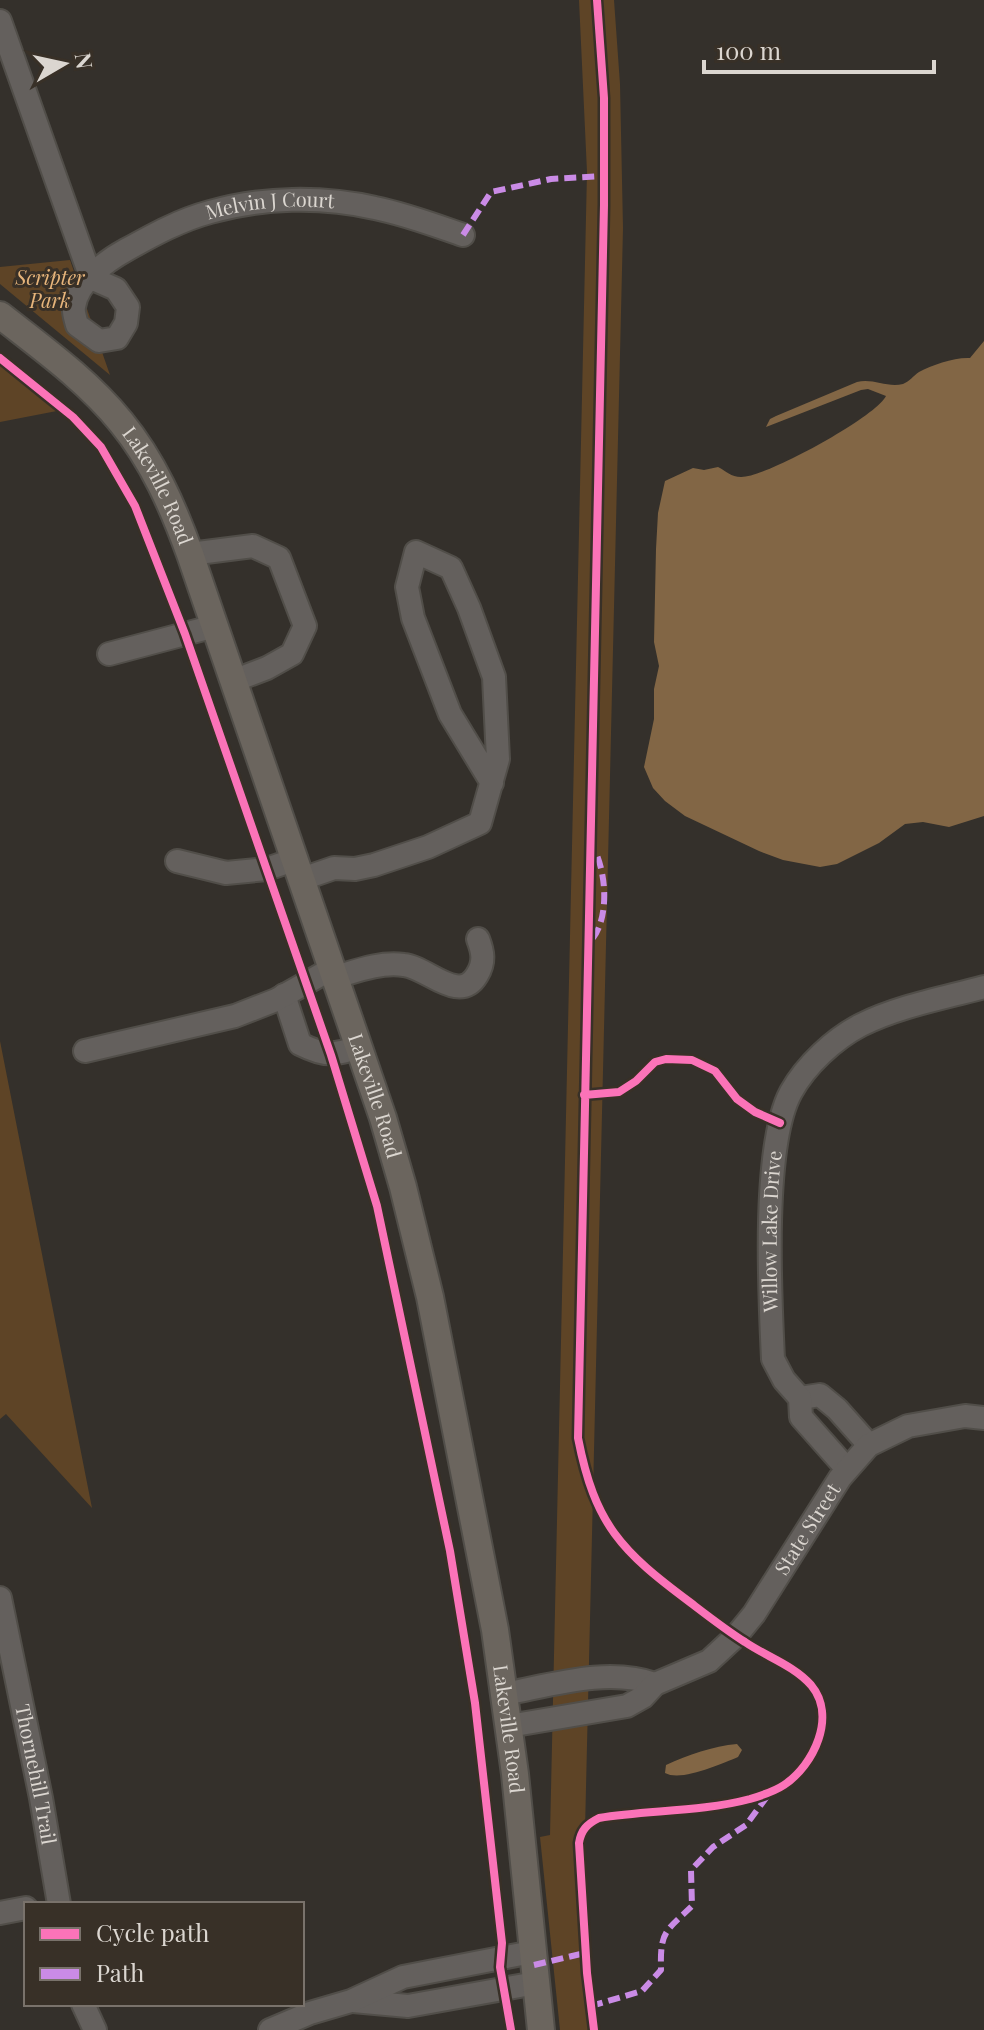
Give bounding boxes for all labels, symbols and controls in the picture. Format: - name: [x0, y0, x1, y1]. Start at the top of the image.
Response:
- north arrow: [24, 24, 104, 104]
- scale bar: [704, 24, 934, 74]
- text: 100 m: [716, 34, 781, 66]
- text: N: [69, 51, 101, 71]
- street label: Melvin J Court: [202, 185, 337, 225]
- park label: Scripter Park: [14, 263, 86, 313]
- street label: Lakeville Road: [117, 420, 200, 549]
- street label: Lakeville Road: [343, 1029, 409, 1161]
- street label: Willow Lake Drive: [755, 1149, 787, 1314]
- street label: State Street: [767, 1477, 846, 1579]
- street label: Lakeville Road: [488, 1663, 532, 1795]
- street label: Thornehill Trail: [10, 1701, 64, 1847]
- legend: [24, 1902, 304, 2006]
- text: Cycle path: [96, 1916, 209, 1948]
- text: Path: [96, 1956, 144, 1988]

